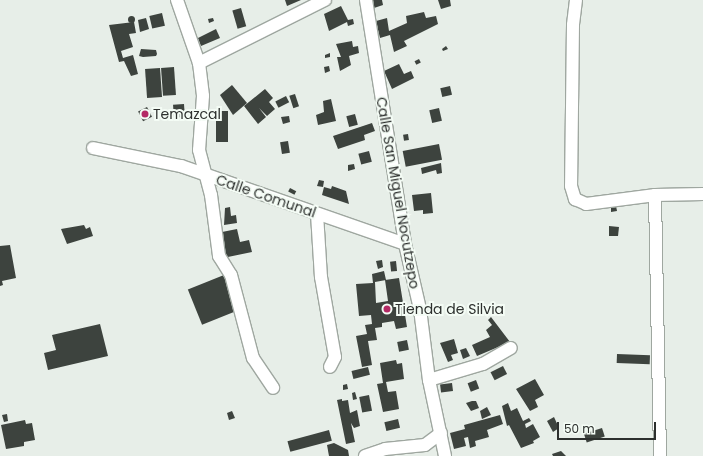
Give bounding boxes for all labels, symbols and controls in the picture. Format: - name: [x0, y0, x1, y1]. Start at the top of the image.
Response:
- street label: Calle San Miguel Nocutzepo: [373, 96, 423, 290]
- place label: Temazcal: [153, 106, 221, 122]
- marker: Temazcal: [140, 109, 150, 119]
- street label: Calle Comunal: [214, 171, 318, 221]
- place label: Tienda de Silvia: [395, 301, 504, 317]
- marker: Tienda de Silvia: [382, 304, 392, 314]
- scale bar: [559, 414, 658, 440]
- text: 50 m: [564, 420, 595, 437]

